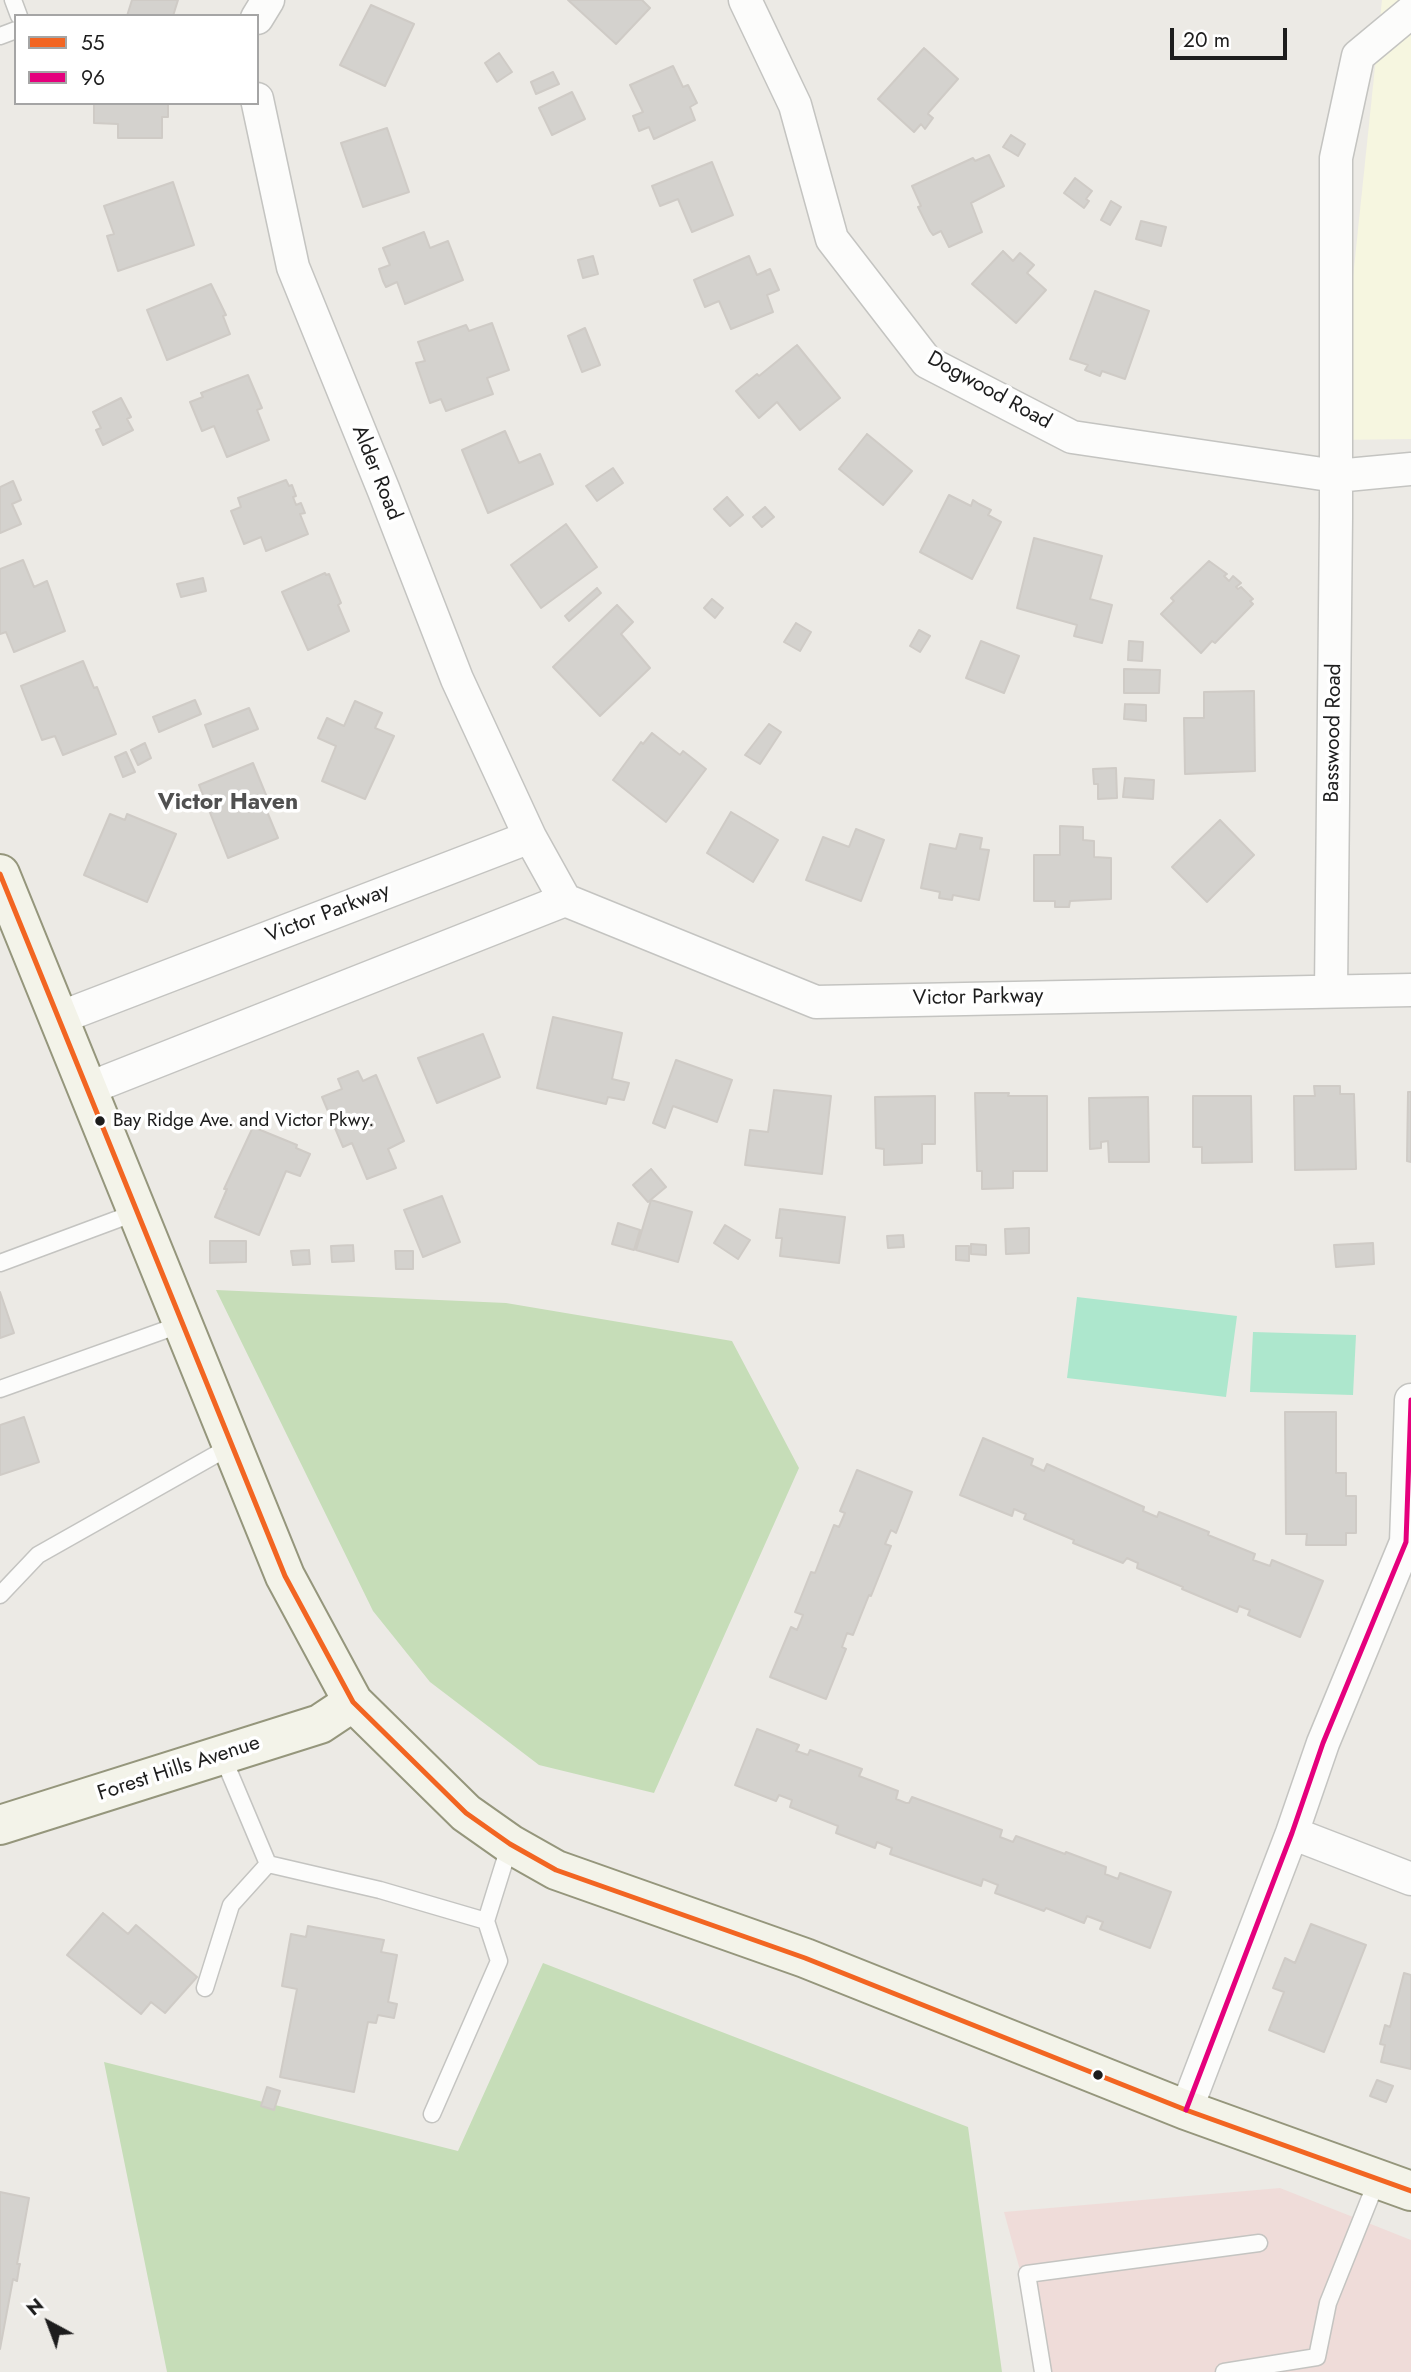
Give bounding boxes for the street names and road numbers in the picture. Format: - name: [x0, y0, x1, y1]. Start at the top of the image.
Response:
- street label: Dogwood Road: [922, 346, 1056, 436]
- street label: Alder Road: [346, 422, 406, 524]
- street label: Basswood Road: [1320, 663, 1348, 803]
- street label: Victor Parkway: [263, 879, 393, 949]
- street label: Victor Parkway: [912, 984, 1044, 1012]
- street label: Forest Hills Avenue: [95, 1731, 263, 1807]

